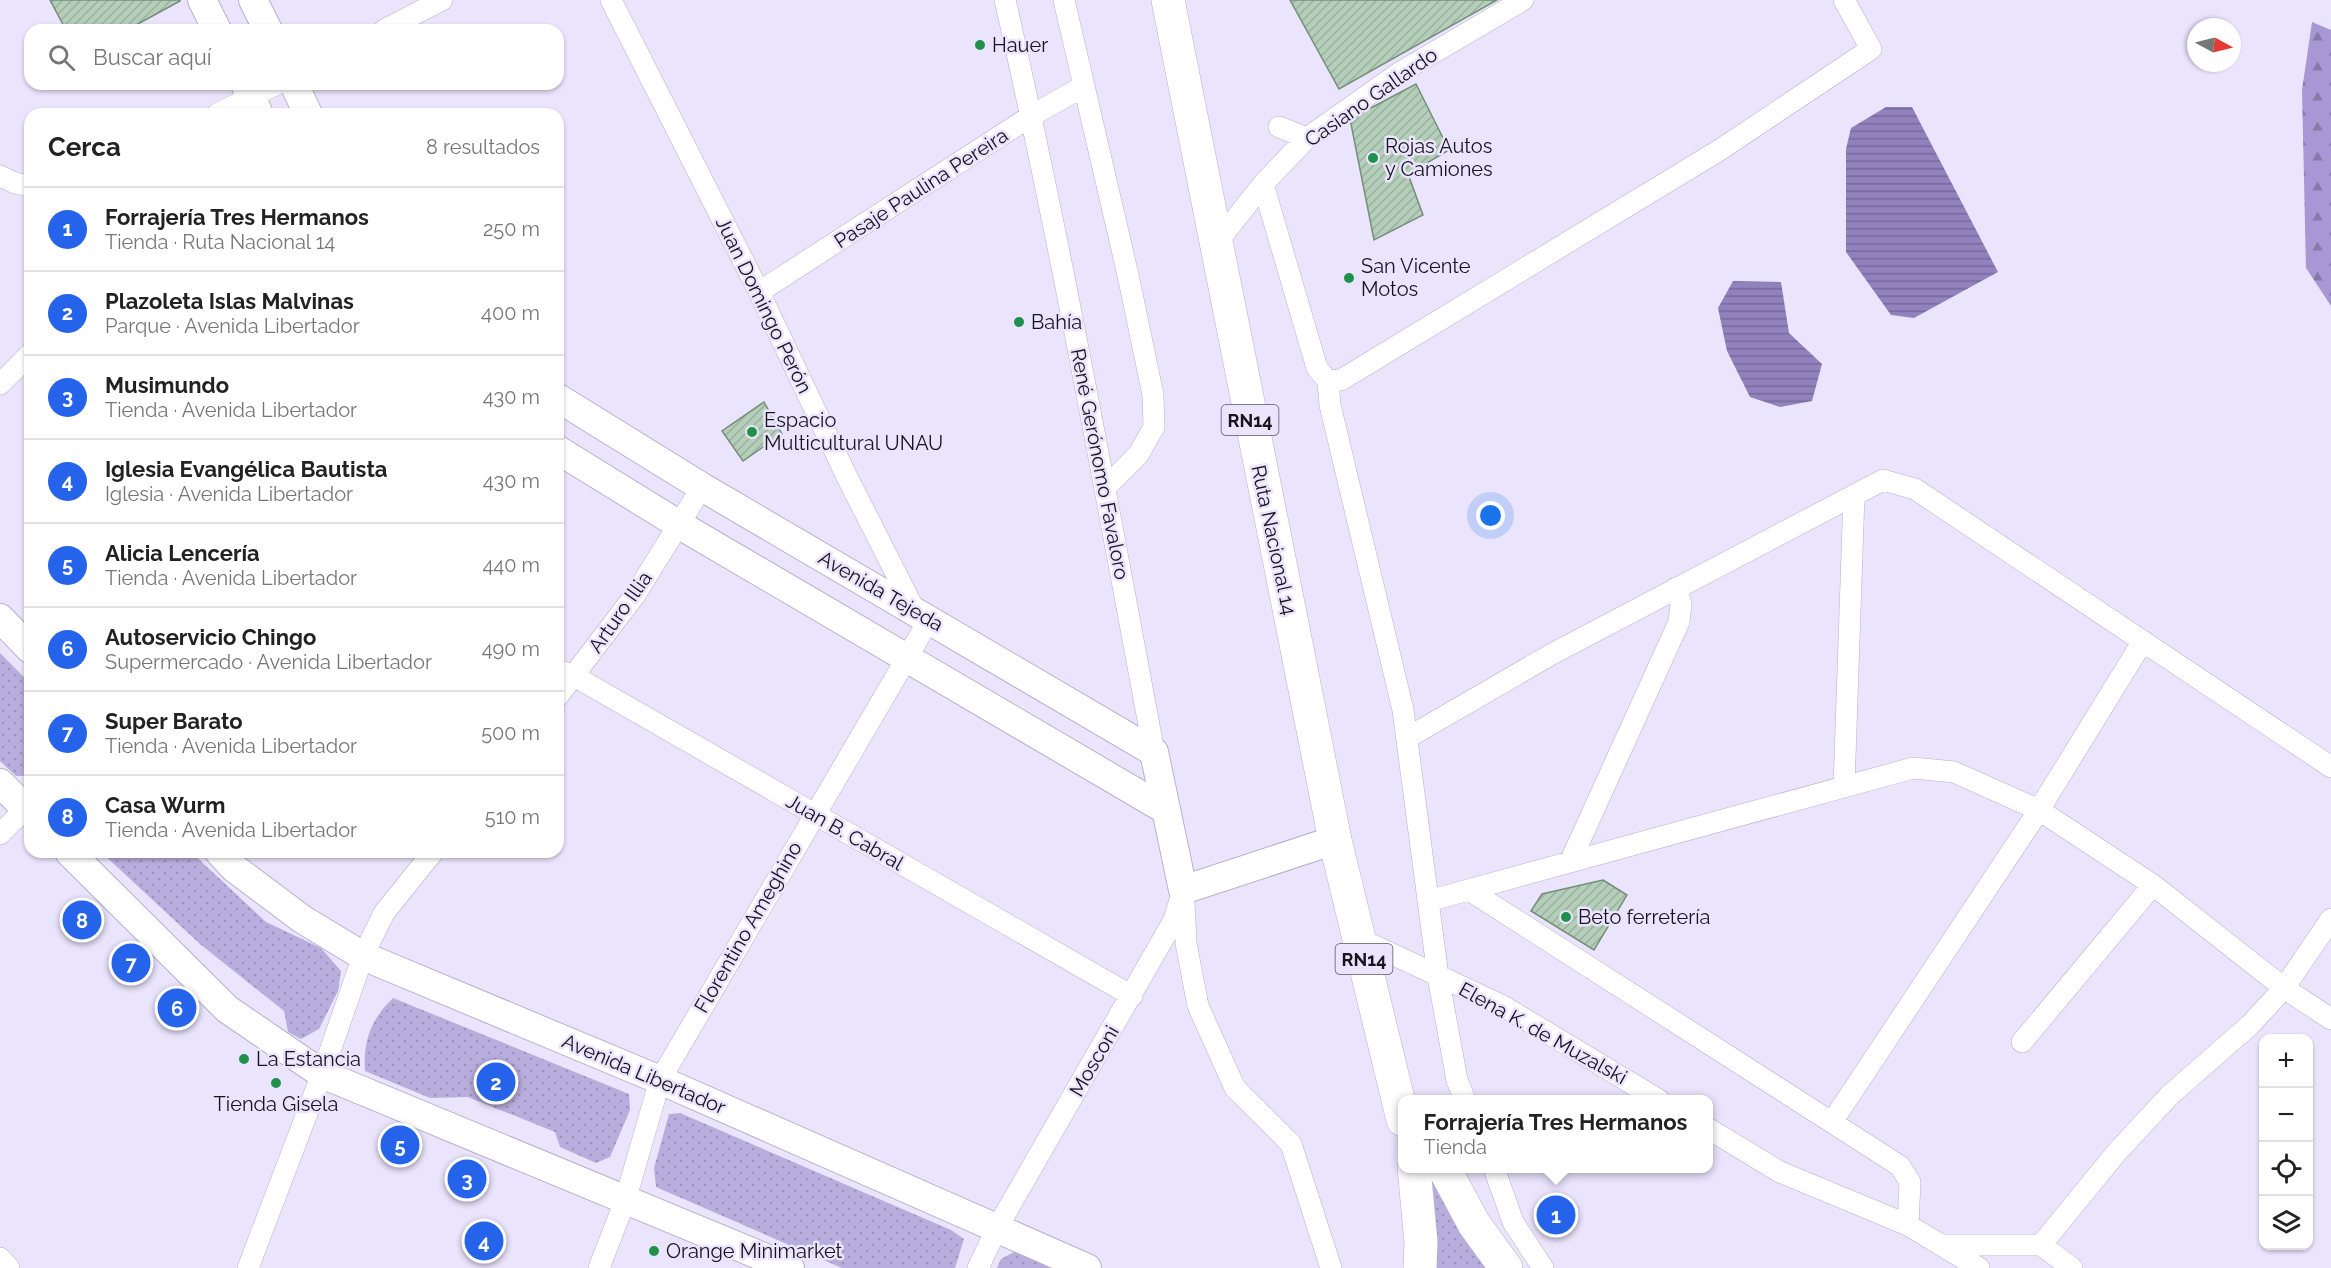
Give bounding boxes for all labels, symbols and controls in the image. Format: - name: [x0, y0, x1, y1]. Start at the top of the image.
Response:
- north arrow: [2187, 18, 2241, 72]
- search box: [24, 24, 564, 90]
- place label: Hauer: [992, 33, 1048, 57]
- marker: Hauer: [973, 38, 987, 52]
- icon: search: [45, 41, 78, 74]
- street label: Casiano Gallardo: [1300, 42, 1442, 152]
- text: Buscar aquí: [93, 44, 212, 70]
- street label: Pasaje Paulina Pereira: [830, 123, 1012, 253]
- text: Cerca: [48, 132, 121, 162]
- place label: Rojas Autos y Camiones: [1385, 134, 1493, 181]
- text: 8 resultados: [426, 135, 540, 159]
- marker: Rojas Autos y Camiones: [1366, 151, 1380, 165]
- text: Forrajería Tres Hermanos: [105, 204, 369, 230]
- street label: Juan Domingo Perón: [711, 213, 817, 397]
- text: 1: [63, 217, 72, 241]
- text: 250 m: [483, 217, 540, 241]
- text: Tienda · Ruta Nacional 14: [105, 230, 335, 254]
- place label: San Vicente Motos: [1361, 254, 1471, 301]
- marker: San Vicente Motos: [1342, 271, 1356, 285]
- text: Plazoleta Islas Malvinas: [105, 288, 354, 314]
- text: 2: [62, 301, 73, 325]
- text: 400 m: [481, 301, 540, 325]
- place label: Bahía: [1031, 310, 1082, 334]
- text: Parque · Avenida Libertador: [105, 314, 360, 338]
- marker: Bahía: [1012, 315, 1026, 329]
- street label: René Gerónomo Favaloro: [1066, 346, 1134, 582]
- text: Musimundo: [105, 372, 229, 398]
- text: 3: [62, 385, 73, 409]
- text: 430 m: [483, 385, 540, 409]
- text: Tienda · Avenida Libertador: [105, 398, 357, 422]
- road number: RN14: [1222, 405, 1278, 435]
- place label: Espacio Multicultural UNAU: [764, 408, 943, 455]
- marker: Espacio Multicultural UNAU: [745, 425, 759, 439]
- text: Iglesia Evangélica Bautista: [105, 456, 387, 482]
- street label: Ruta Nacional 14: [1246, 463, 1302, 617]
- text: 4: [62, 469, 73, 493]
- text: 430 m: [483, 469, 540, 493]
- text: Iglesia · Avenida Libertador: [105, 482, 353, 506]
- your location: [1476, 501, 1505, 530]
- text: Alicia Lencería: [105, 540, 260, 566]
- street label: Avenida Tejeda: [814, 546, 948, 636]
- text: 5: [62, 553, 73, 577]
- text: 440 m: [482, 553, 540, 577]
- text: Tienda · Avenida Libertador: [105, 566, 357, 590]
- street label: Arturo Illia: [583, 567, 657, 657]
- text: Autoservicio Chingo: [105, 624, 316, 650]
- text: 6: [61, 637, 74, 661]
- text: 490 m: [482, 637, 540, 661]
- text: Supermercado · Avenida Libertador: [105, 650, 432, 674]
- text: Super Barato: [105, 708, 243, 734]
- text: 7: [62, 721, 73, 745]
- text: 500 m: [481, 721, 540, 745]
- text: Tienda · Avenida Libertador: [105, 734, 357, 758]
- street label: Juan B. Cabral: [782, 789, 908, 876]
- text: Casa Wurm: [105, 792, 226, 818]
- text: 8: [61, 805, 74, 829]
- text: 510 m: [485, 805, 540, 829]
- text: Tienda · Avenida Libertador: [105, 818, 357, 842]
- street label: Florentino Ameghino: [689, 837, 807, 1017]
- pin: 8: [62, 898, 101, 942]
- place label: Beto ferretería: [1578, 905, 1710, 929]
- marker: Beto ferretería: [1559, 910, 1573, 924]
- pin: 7: [112, 940, 150, 986]
- road number: RN14: [1336, 944, 1392, 974]
- street label: Elena K. de Muzalski: [1455, 977, 1631, 1089]
- pin: 6: [158, 986, 196, 1030]
- street label: Mosconi: [1064, 1021, 1124, 1101]
- street label: Avenida Libertador: [559, 1029, 729, 1119]
- map controls: [2259, 1034, 2313, 1250]
- button: +: [2259, 1034, 2313, 1088]
- place label: La Estancia: [256, 1047, 361, 1071]
- marker: La Estancia: [237, 1052, 251, 1066]
- pin: 2: [476, 1060, 516, 1104]
- marker: Tienda Gisela: [269, 1076, 283, 1090]
- button: −: [2259, 1088, 2313, 1142]
- place label: Tienda Gisela: [214, 1092, 338, 1116]
- popup: [1398, 1095, 1713, 1173]
- text: Forrajería Tres Hermanos: [1424, 1109, 1687, 1135]
- pin: 5: [380, 1122, 420, 1168]
- text: Tienda: [1424, 1135, 1487, 1159]
- button: locate: [2259, 1142, 2313, 1196]
- pin: 3: [448, 1156, 486, 1202]
- pin: 1: [1536, 1192, 1576, 1238]
- button: layers: [2259, 1196, 2313, 1250]
- pin: 4: [464, 1218, 504, 1264]
- place label: Orange Minimarket: [666, 1239, 843, 1263]
- marker: Orange Minimarket: [647, 1244, 661, 1258]

